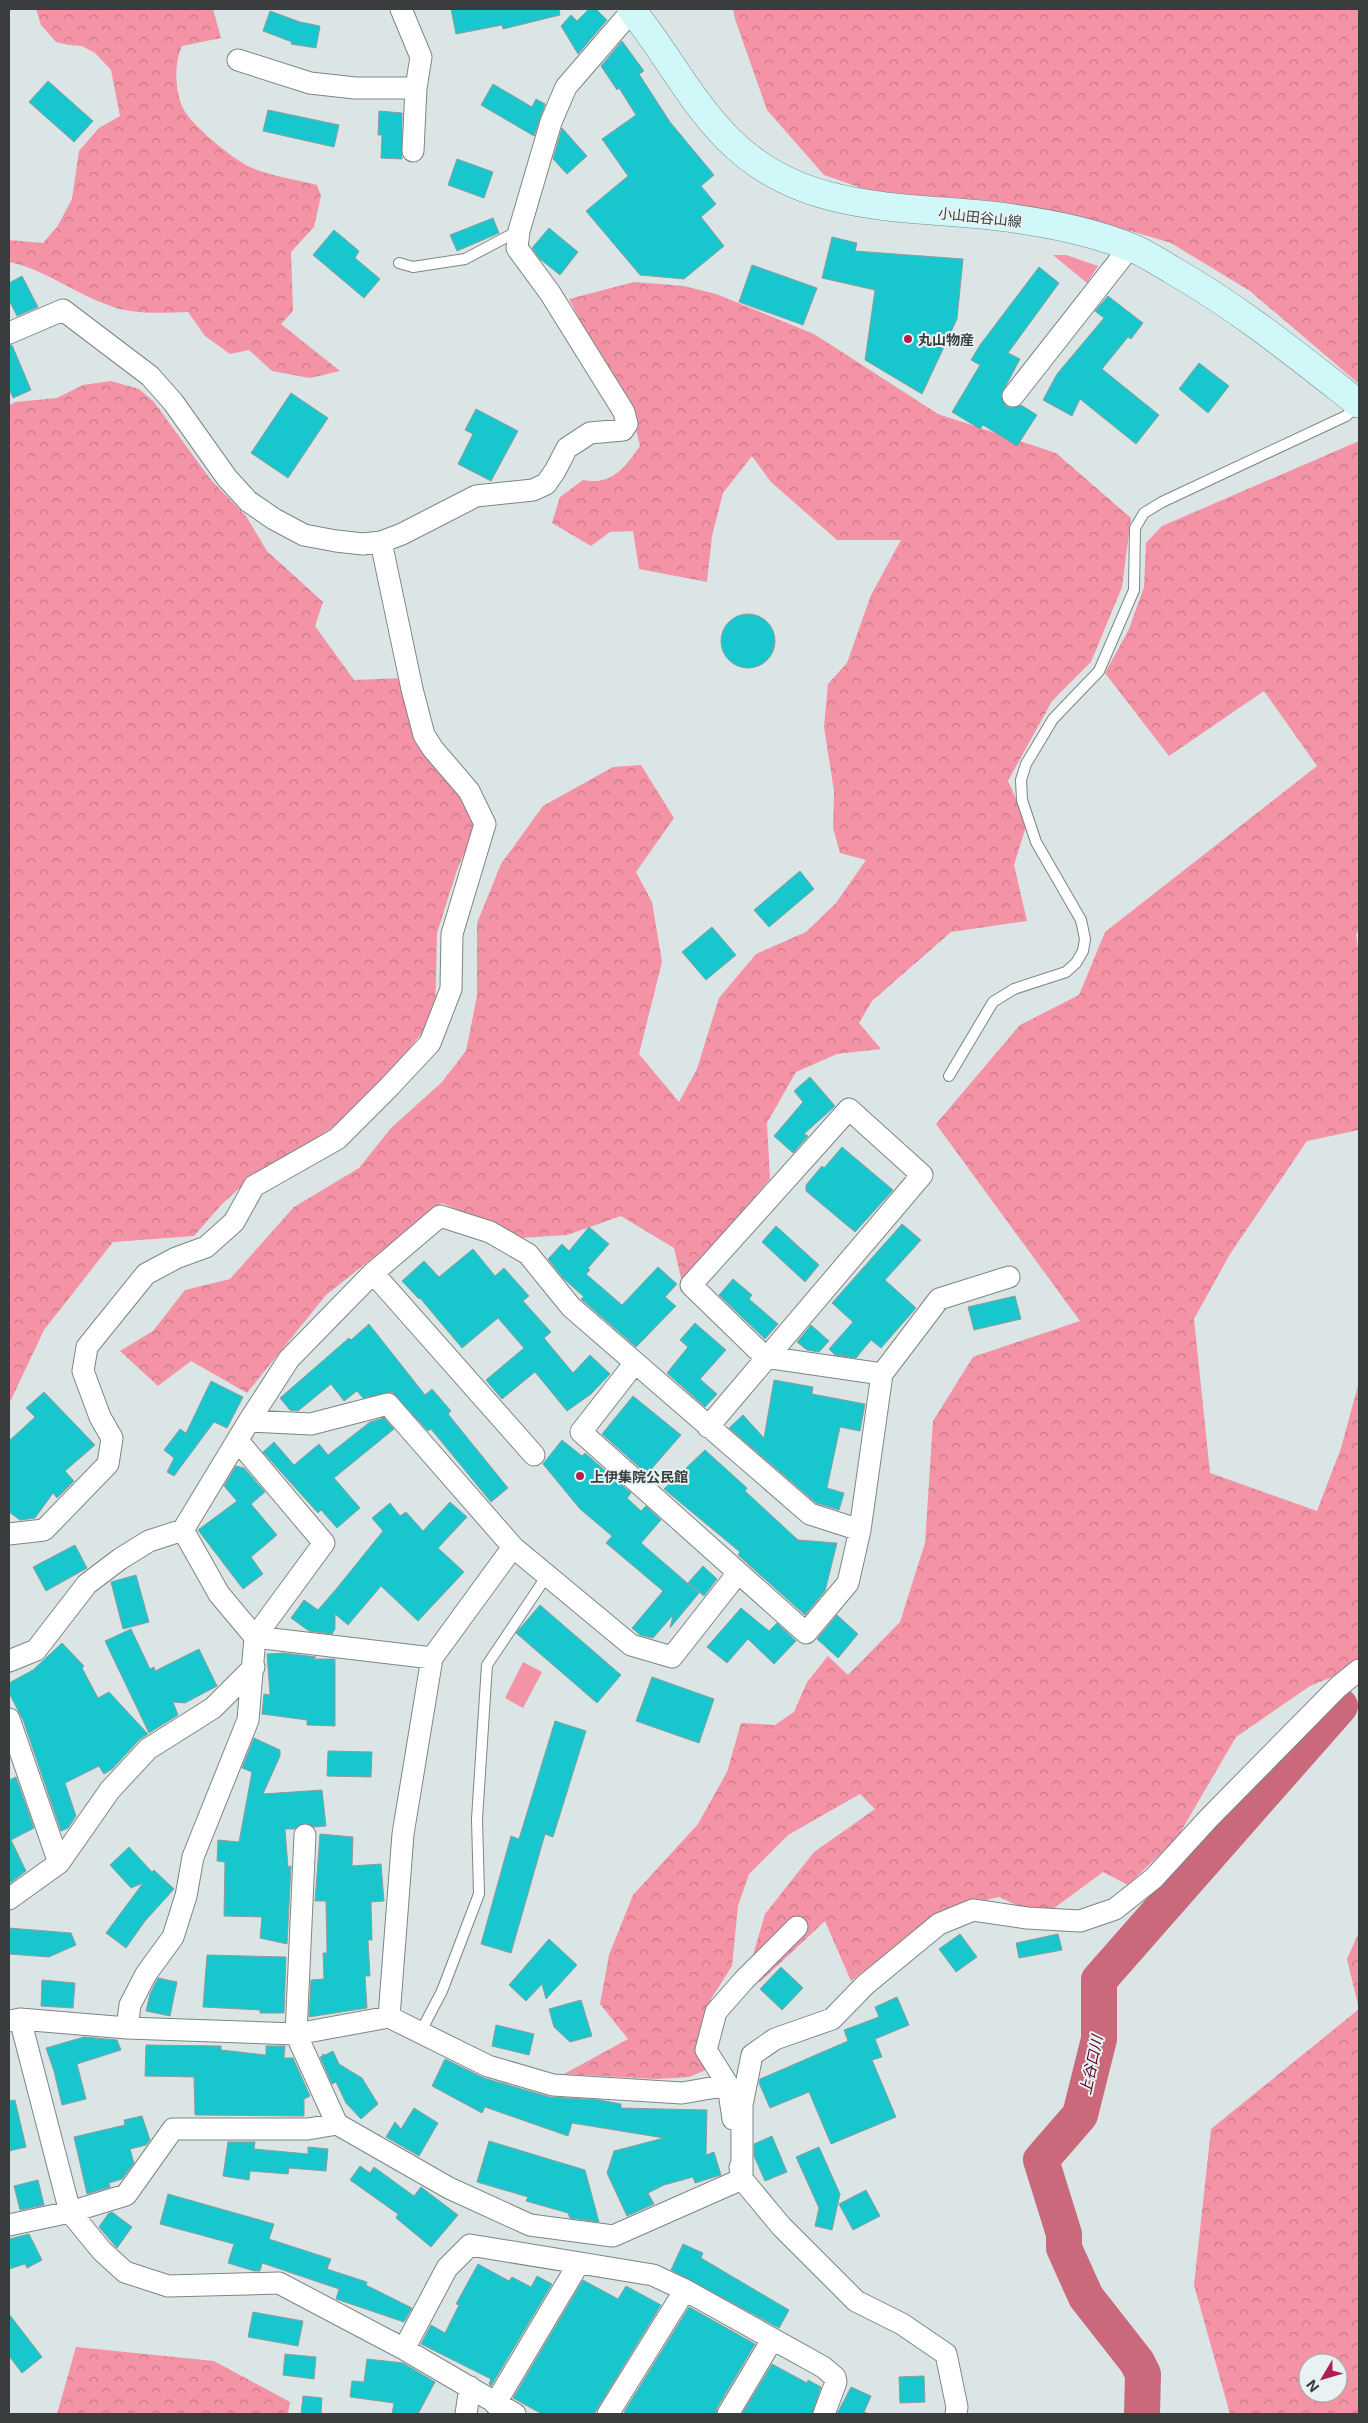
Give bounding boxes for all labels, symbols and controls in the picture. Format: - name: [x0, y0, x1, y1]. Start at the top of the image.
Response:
- street label: 小山田谷山線: [937, 204, 1023, 230]
- place label: 丸山物産: [918, 331, 974, 348]
- marker: 丸山物産: [902, 333, 914, 345]
- place label: 上伊集院公民館: [590, 1468, 688, 1485]
- marker: 上伊集院公民館: [574, 1470, 586, 1482]
- water label: 上谷口川: [1075, 2032, 1107, 2096]
- north arrow: [1298, 2353, 1348, 2403]
- text: N: [1302, 2377, 1322, 2396]

